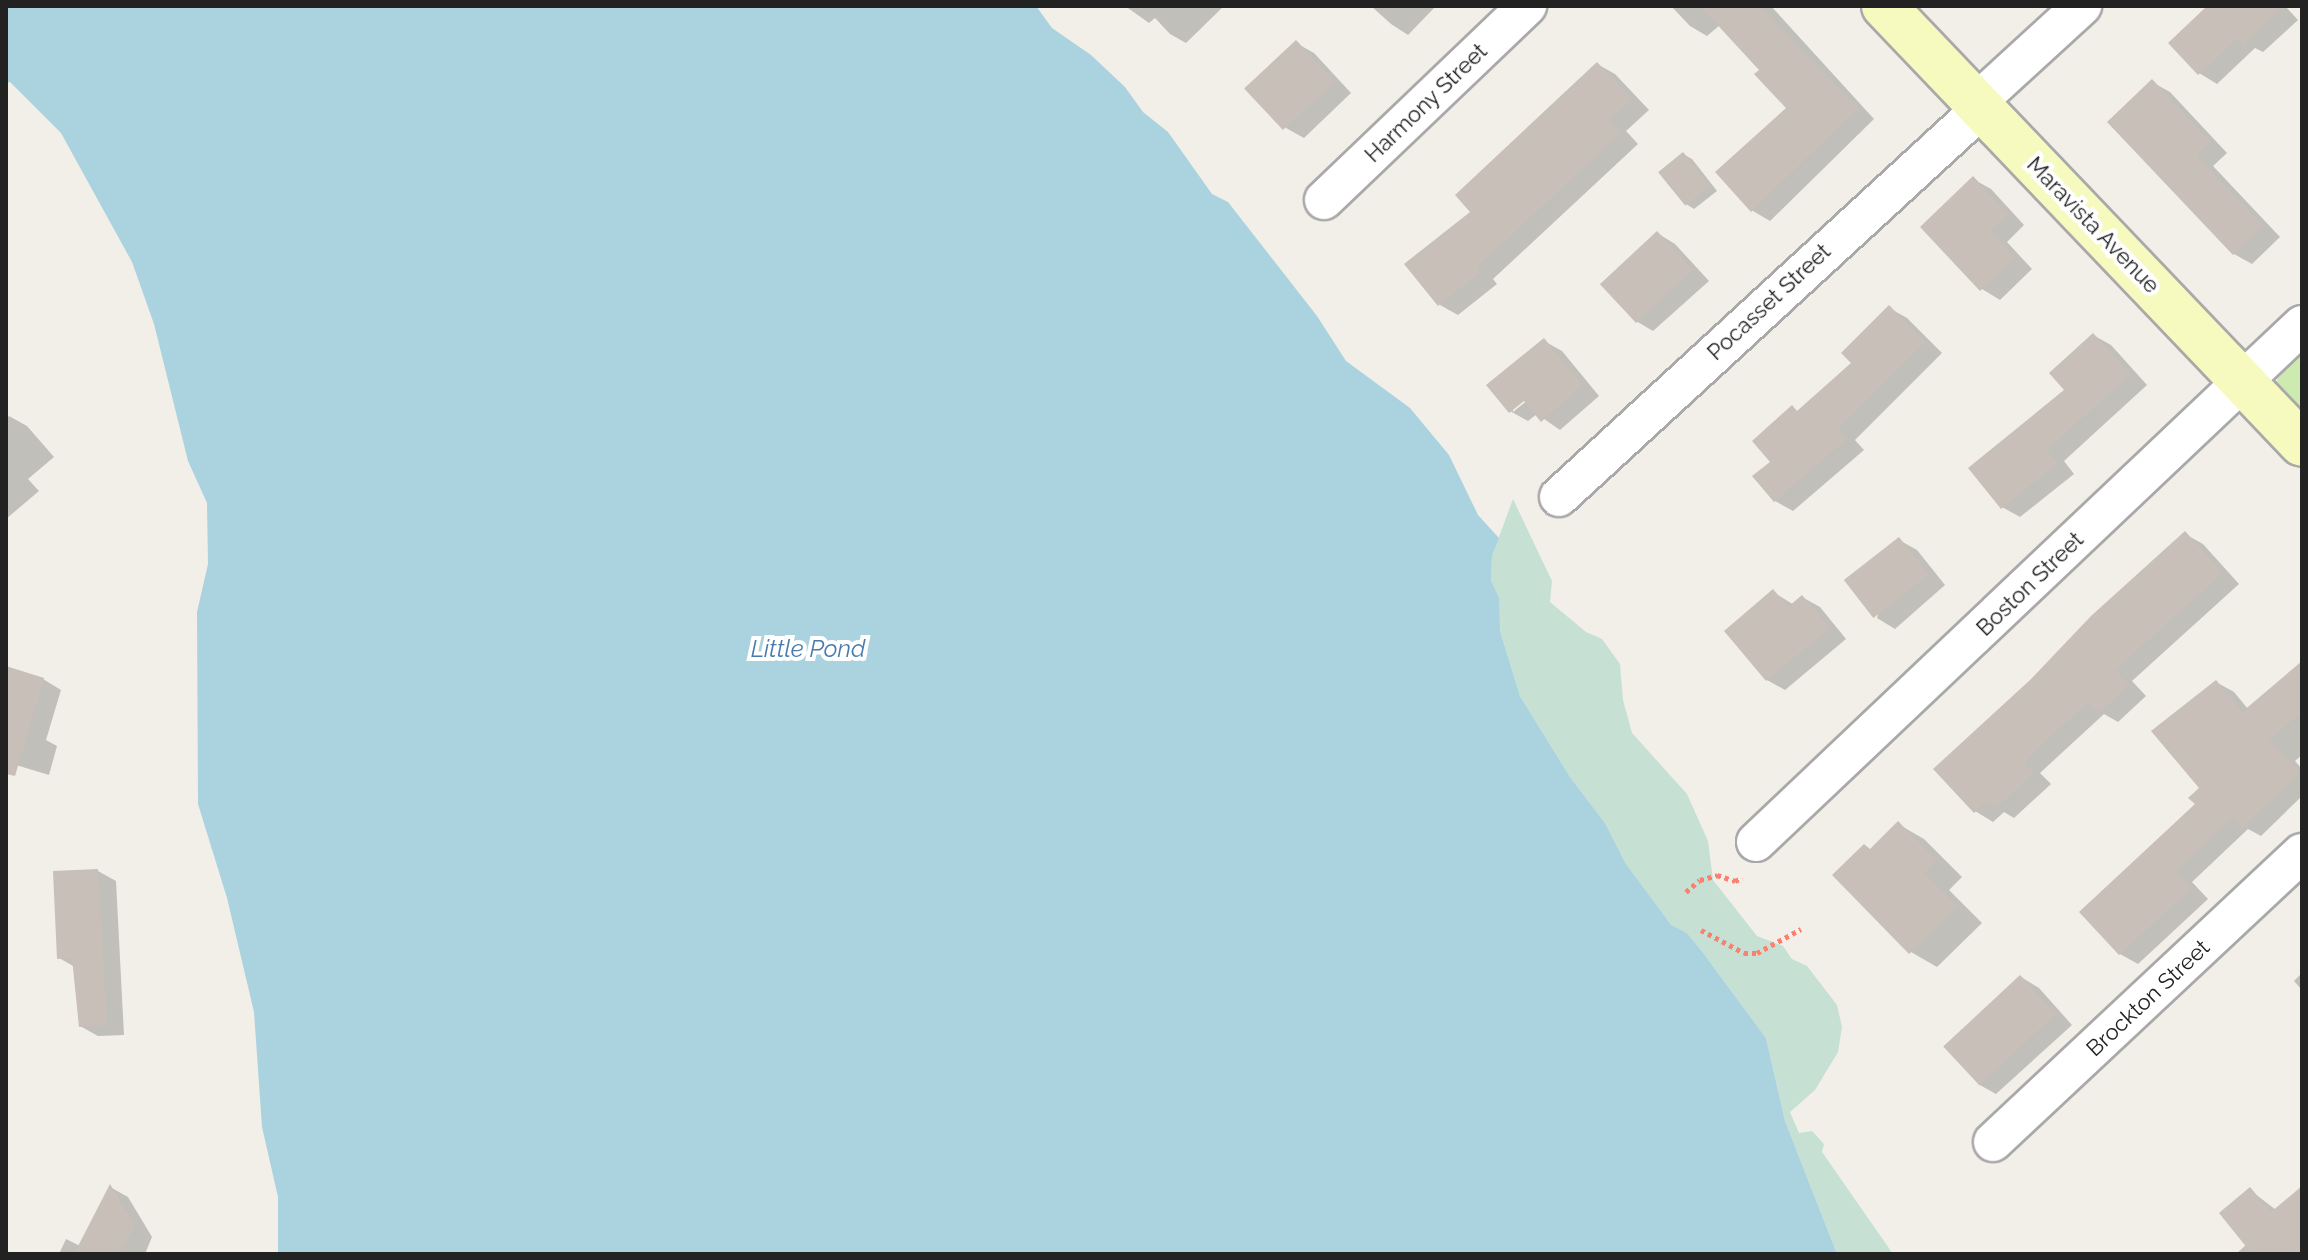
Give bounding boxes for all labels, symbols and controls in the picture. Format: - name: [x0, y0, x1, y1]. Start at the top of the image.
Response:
- street label: Harmony Street: [1359, 38, 1493, 168]
- street label: Maravista Avenue: [2021, 151, 2165, 299]
- street label: Pocasset Street: [1702, 238, 1836, 366]
- street label: Boston Street: [1971, 527, 2089, 641]
- water label: Little Pond: [751, 635, 865, 663]
- street label: Brockton Street: [2081, 934, 2215, 1062]

